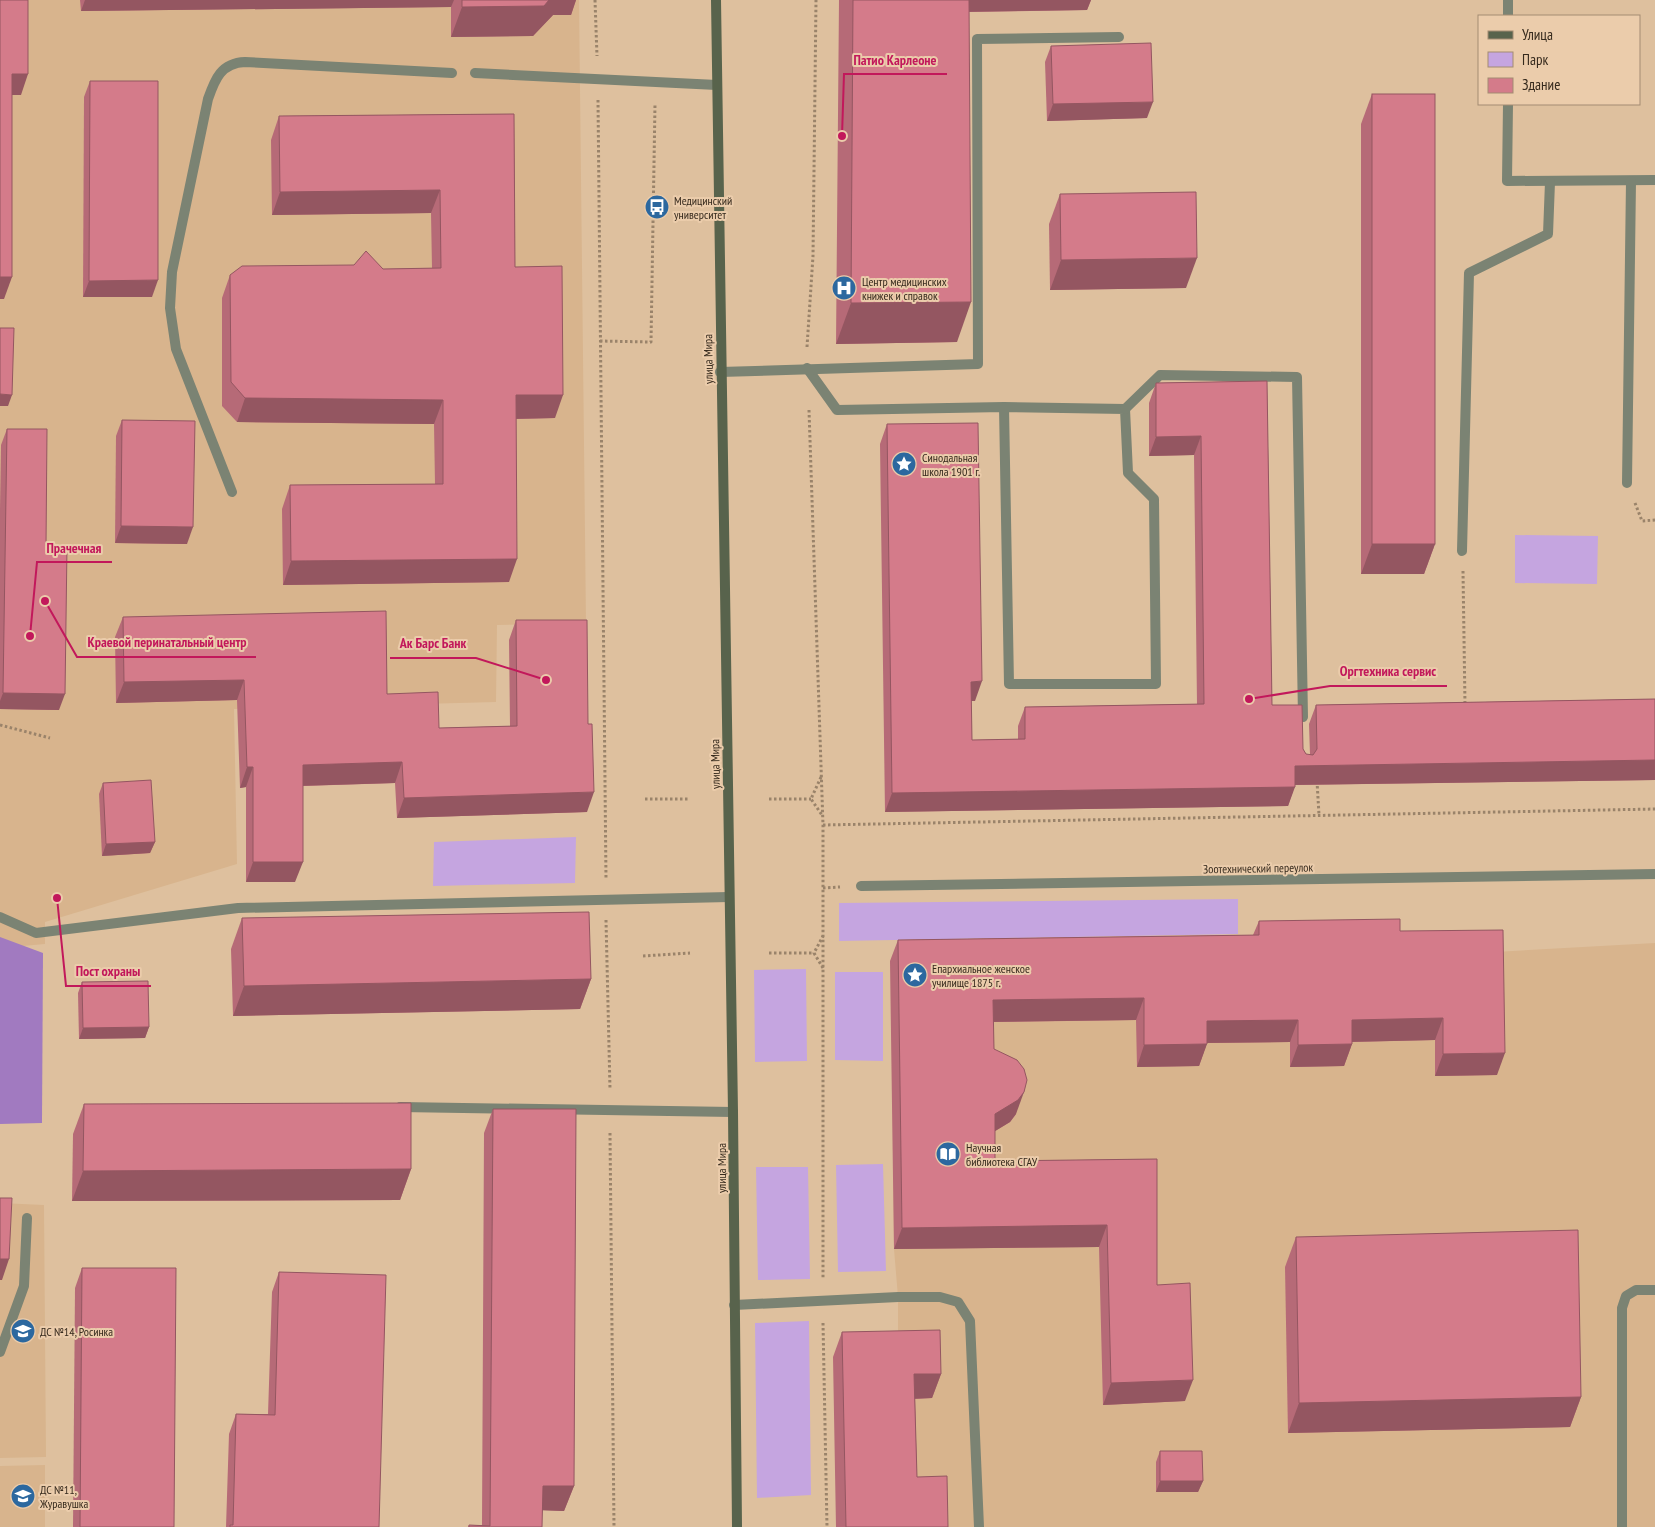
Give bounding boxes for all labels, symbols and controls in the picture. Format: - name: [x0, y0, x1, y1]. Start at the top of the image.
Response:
- legend: [1478, 15, 1640, 105]
- text: Улица: [1522, 25, 1553, 44]
- callout: Патио Карлеоне: [844, 45, 947, 74]
- text: Парк: [1522, 50, 1548, 69]
- text: Патио Карлеоне: [853, 51, 937, 69]
- text: Здание: [1522, 75, 1560, 94]
- place label: Медицинский университет: [674, 193, 732, 222]
- bus stop icon: Медицинский университет: [644, 194, 670, 220]
- place label: Центр медицинских книжек и справок: [862, 274, 947, 303]
- hospital icon: Центр медицинских книжек и справок: [831, 275, 857, 301]
- street label: улица Мира: [700, 334, 716, 384]
- place label: Синодальная школа 1901 г.: [922, 450, 980, 479]
- place icon: Синодальная школа 1901 г.: [891, 451, 917, 477]
- callout: Прачечная: [37, 533, 112, 562]
- text: Прачечная: [47, 539, 102, 557]
- callout: Краевой перинатальный центр: [77, 628, 256, 657]
- callout: Ак Барс Банк: [390, 629, 476, 658]
- text: Краевой перинатальный центр: [87, 633, 247, 651]
- text: Ак Барс Банк: [399, 634, 466, 652]
- callout: Оргтехника сервис: [1330, 657, 1447, 686]
- text: Оргтехника сервис: [1340, 662, 1436, 680]
- street label: улица Мира: [707, 739, 723, 789]
- street label: Зоотехнический переулок: [1203, 860, 1314, 876]
- callout: Пост охраны: [66, 957, 151, 986]
- place label: Епархиальное женское училище 1875 г.: [932, 961, 1030, 990]
- text: Пост охраны: [76, 962, 140, 980]
- place icon: Епархиальное женское училище 1875 г.: [902, 962, 928, 988]
- place label: Научная библиотека СГАУ: [966, 1140, 1038, 1169]
- library icon: Научная библиотека СГАУ: [935, 1141, 961, 1167]
- street label: улица Мира: [714, 1143, 729, 1193]
- school or university icon: ДС №14, Росинка: [10, 1318, 36, 1344]
- place label: ДС №14, Росинка: [40, 1324, 113, 1339]
- place label: ДС №11, Журавушка: [39, 1482, 88, 1511]
- school or university icon: ДС №11, Журавушка: [10, 1483, 36, 1509]

